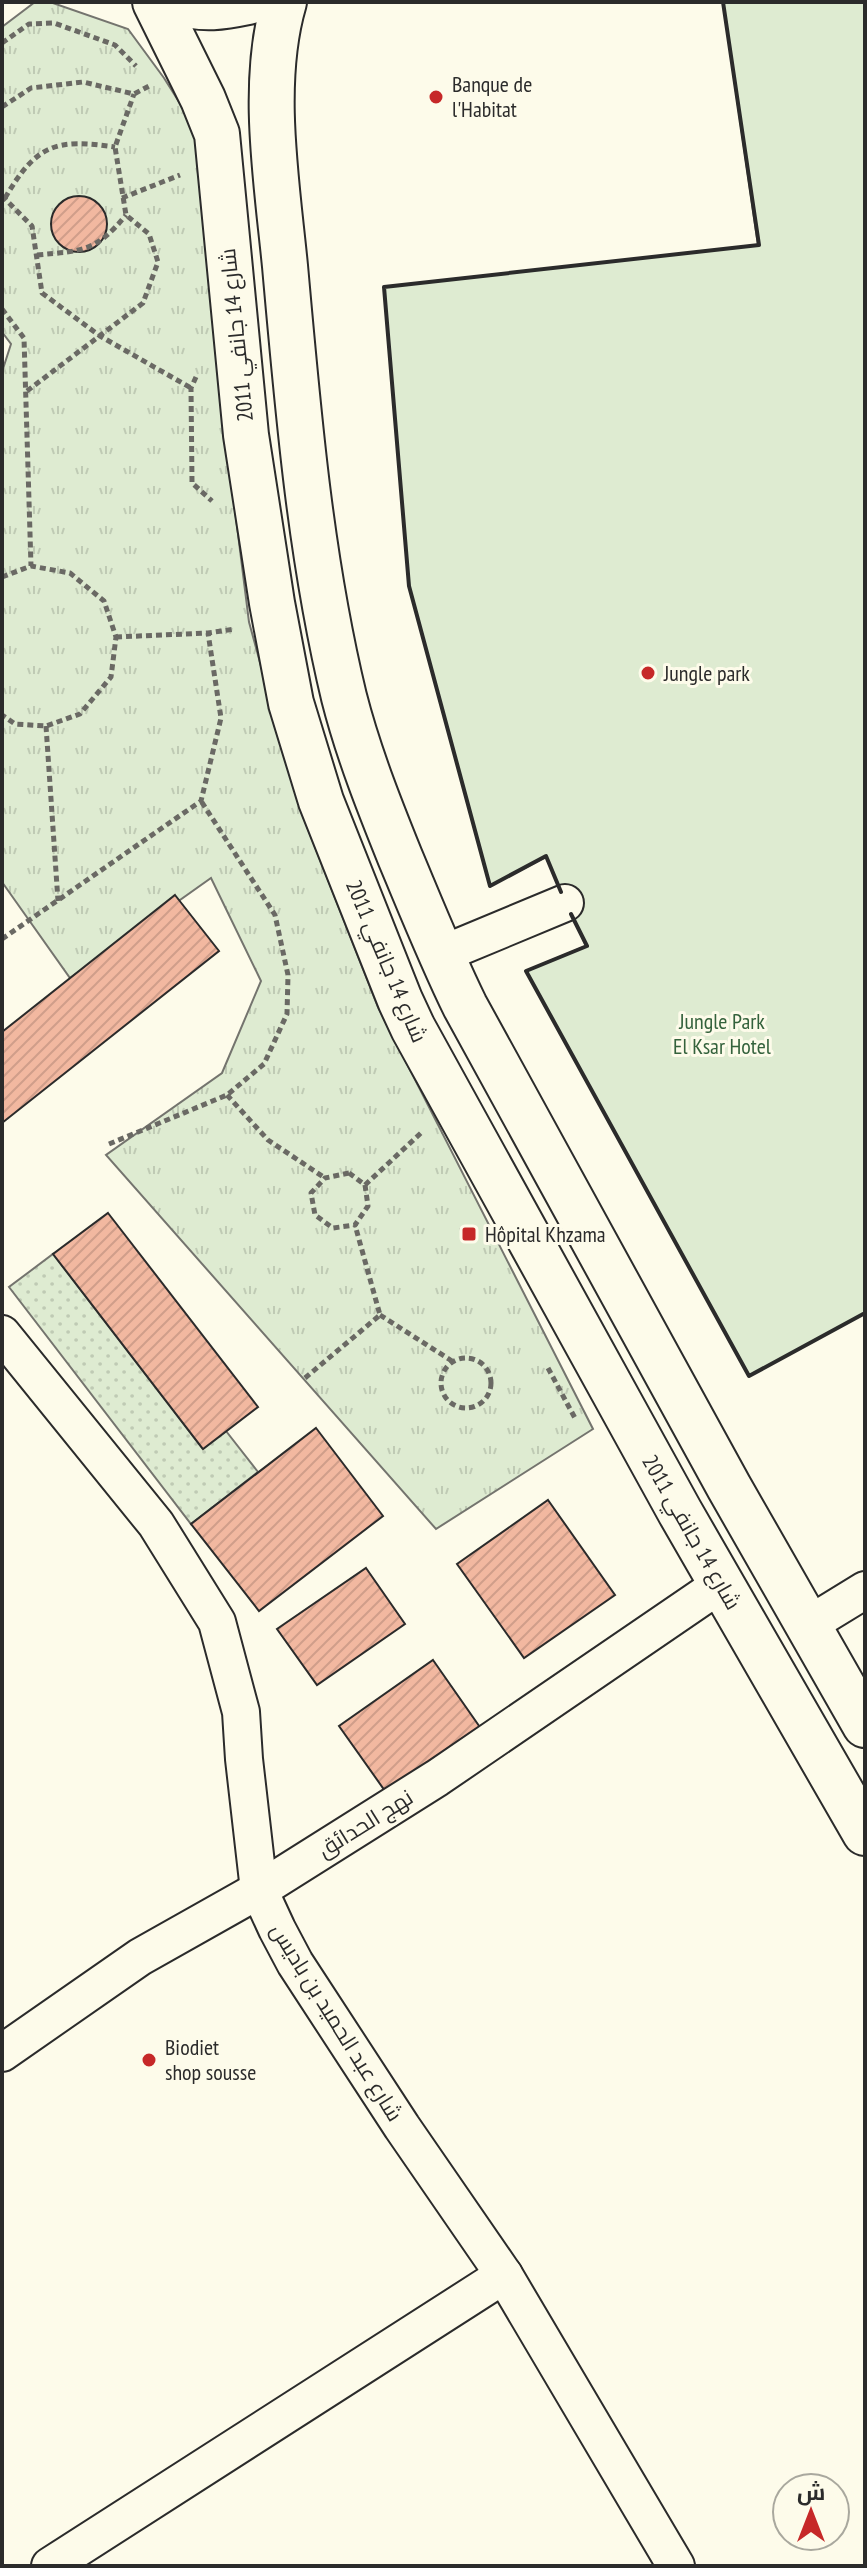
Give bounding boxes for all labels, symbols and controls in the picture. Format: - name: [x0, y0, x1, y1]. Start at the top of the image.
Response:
- place label: Banque de l'Habitat: [452, 70, 532, 123]
- marker: Banque de l'Habitat: [427, 88, 445, 106]
- street label: شارع 14 جانفي 2011: [213, 247, 262, 423]
- place label: Jungle park: [663, 659, 750, 687]
- marker: Jungle park: [639, 664, 657, 682]
- street label: شارع 14 جانفي 2011: [337, 875, 434, 1048]
- park label: Jungle Park El Ksar Hotel: [673, 1007, 772, 1060]
- place label: Hôpital Khzama: [485, 1220, 606, 1248]
- marker: Hôpital Khzama: [460, 1225, 478, 1243]
- street label: شارع 14 جانفي 2011: [634, 1450, 748, 1616]
- street label: نهج الحدائق: [312, 1783, 418, 1864]
- street label: شارع عبد الحميد بن باديس: [264, 1918, 409, 2127]
- place label: Biodiet shop sousse: [165, 2033, 256, 2086]
- marker: Biodiet shop sousse: [140, 2051, 158, 2069]
- north arrow: [771, 2472, 851, 2552]
- text: ش: [797, 2478, 825, 2506]

